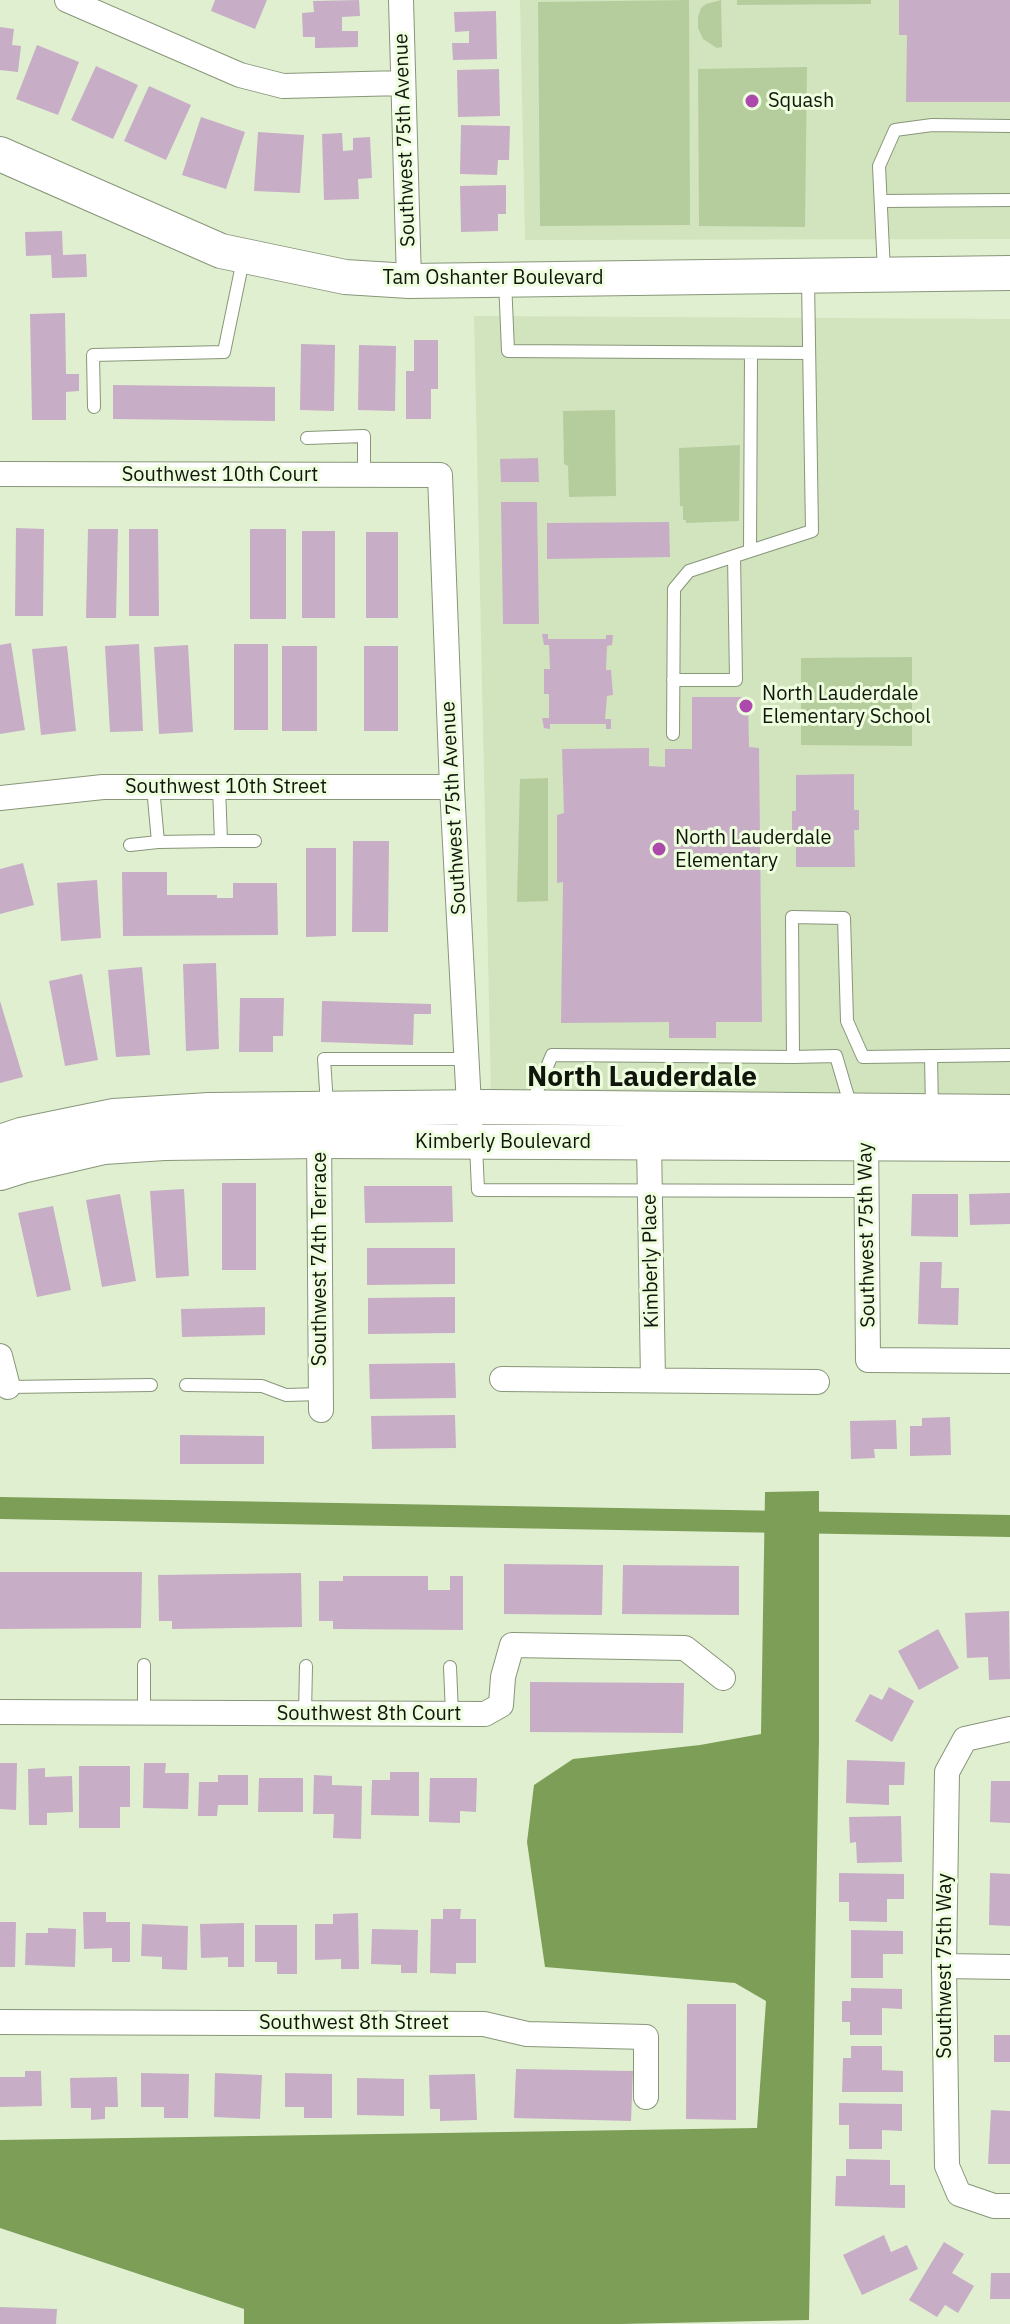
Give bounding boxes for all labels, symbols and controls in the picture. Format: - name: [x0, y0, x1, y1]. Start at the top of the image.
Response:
- street label: Southwest 75th Avenue: [389, 33, 421, 247]
- place label: Squash: [768, 89, 834, 113]
- marker: Squash: [743, 92, 761, 110]
- street label: Tam Oshanter Boulevard: [382, 266, 604, 290]
- street label: Southwest 10th Court: [122, 463, 318, 487]
- place label: North Lauderdale Elementary School: [762, 682, 931, 729]
- marker: North Lauderdale Elementary School: [737, 697, 755, 715]
- street label: Southwest 75th Avenue: [436, 701, 472, 915]
- street label: Southwest 10th Street: [125, 775, 327, 799]
- place label: North Lauderdale Elementary: [675, 826, 831, 873]
- marker: North Lauderdale Elementary: [650, 840, 668, 858]
- district label: North Lauderdale: [527, 1061, 757, 1095]
- street label: Kimberly Boulevard: [415, 1130, 591, 1154]
- street label: Southwest 75th Way: [853, 1142, 881, 1328]
- street label: Southwest 74th Terrace: [308, 1152, 332, 1366]
- street label: Kimberly Place: [638, 1194, 664, 1328]
- street label: Southwest 8th Court: [277, 1702, 461, 1726]
- street label: Southwest 75th Way: [933, 1873, 957, 2059]
- street label: Southwest 8th Street: [259, 2011, 449, 2035]

